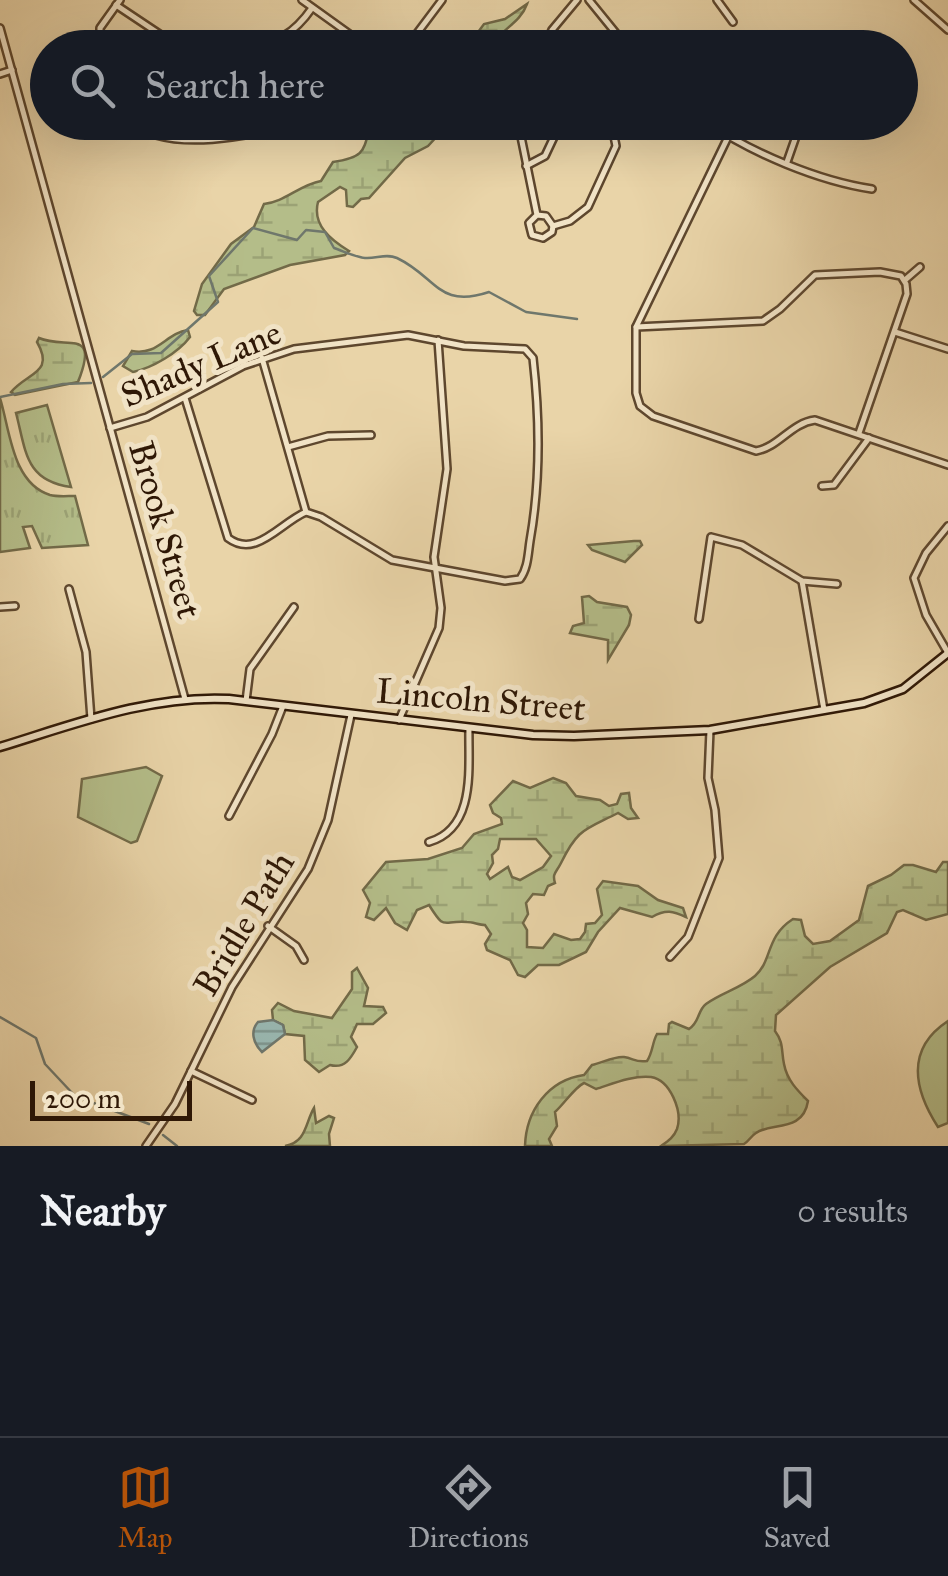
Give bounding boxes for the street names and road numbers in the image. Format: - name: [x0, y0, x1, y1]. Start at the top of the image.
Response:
- street label: Shady Lane: [114, 311, 288, 417]
- street label: Brook Street: [119, 436, 211, 624]
- street label: Lincoln Street: [375, 669, 587, 731]
- street label: Bridle Path: [184, 844, 304, 1004]

